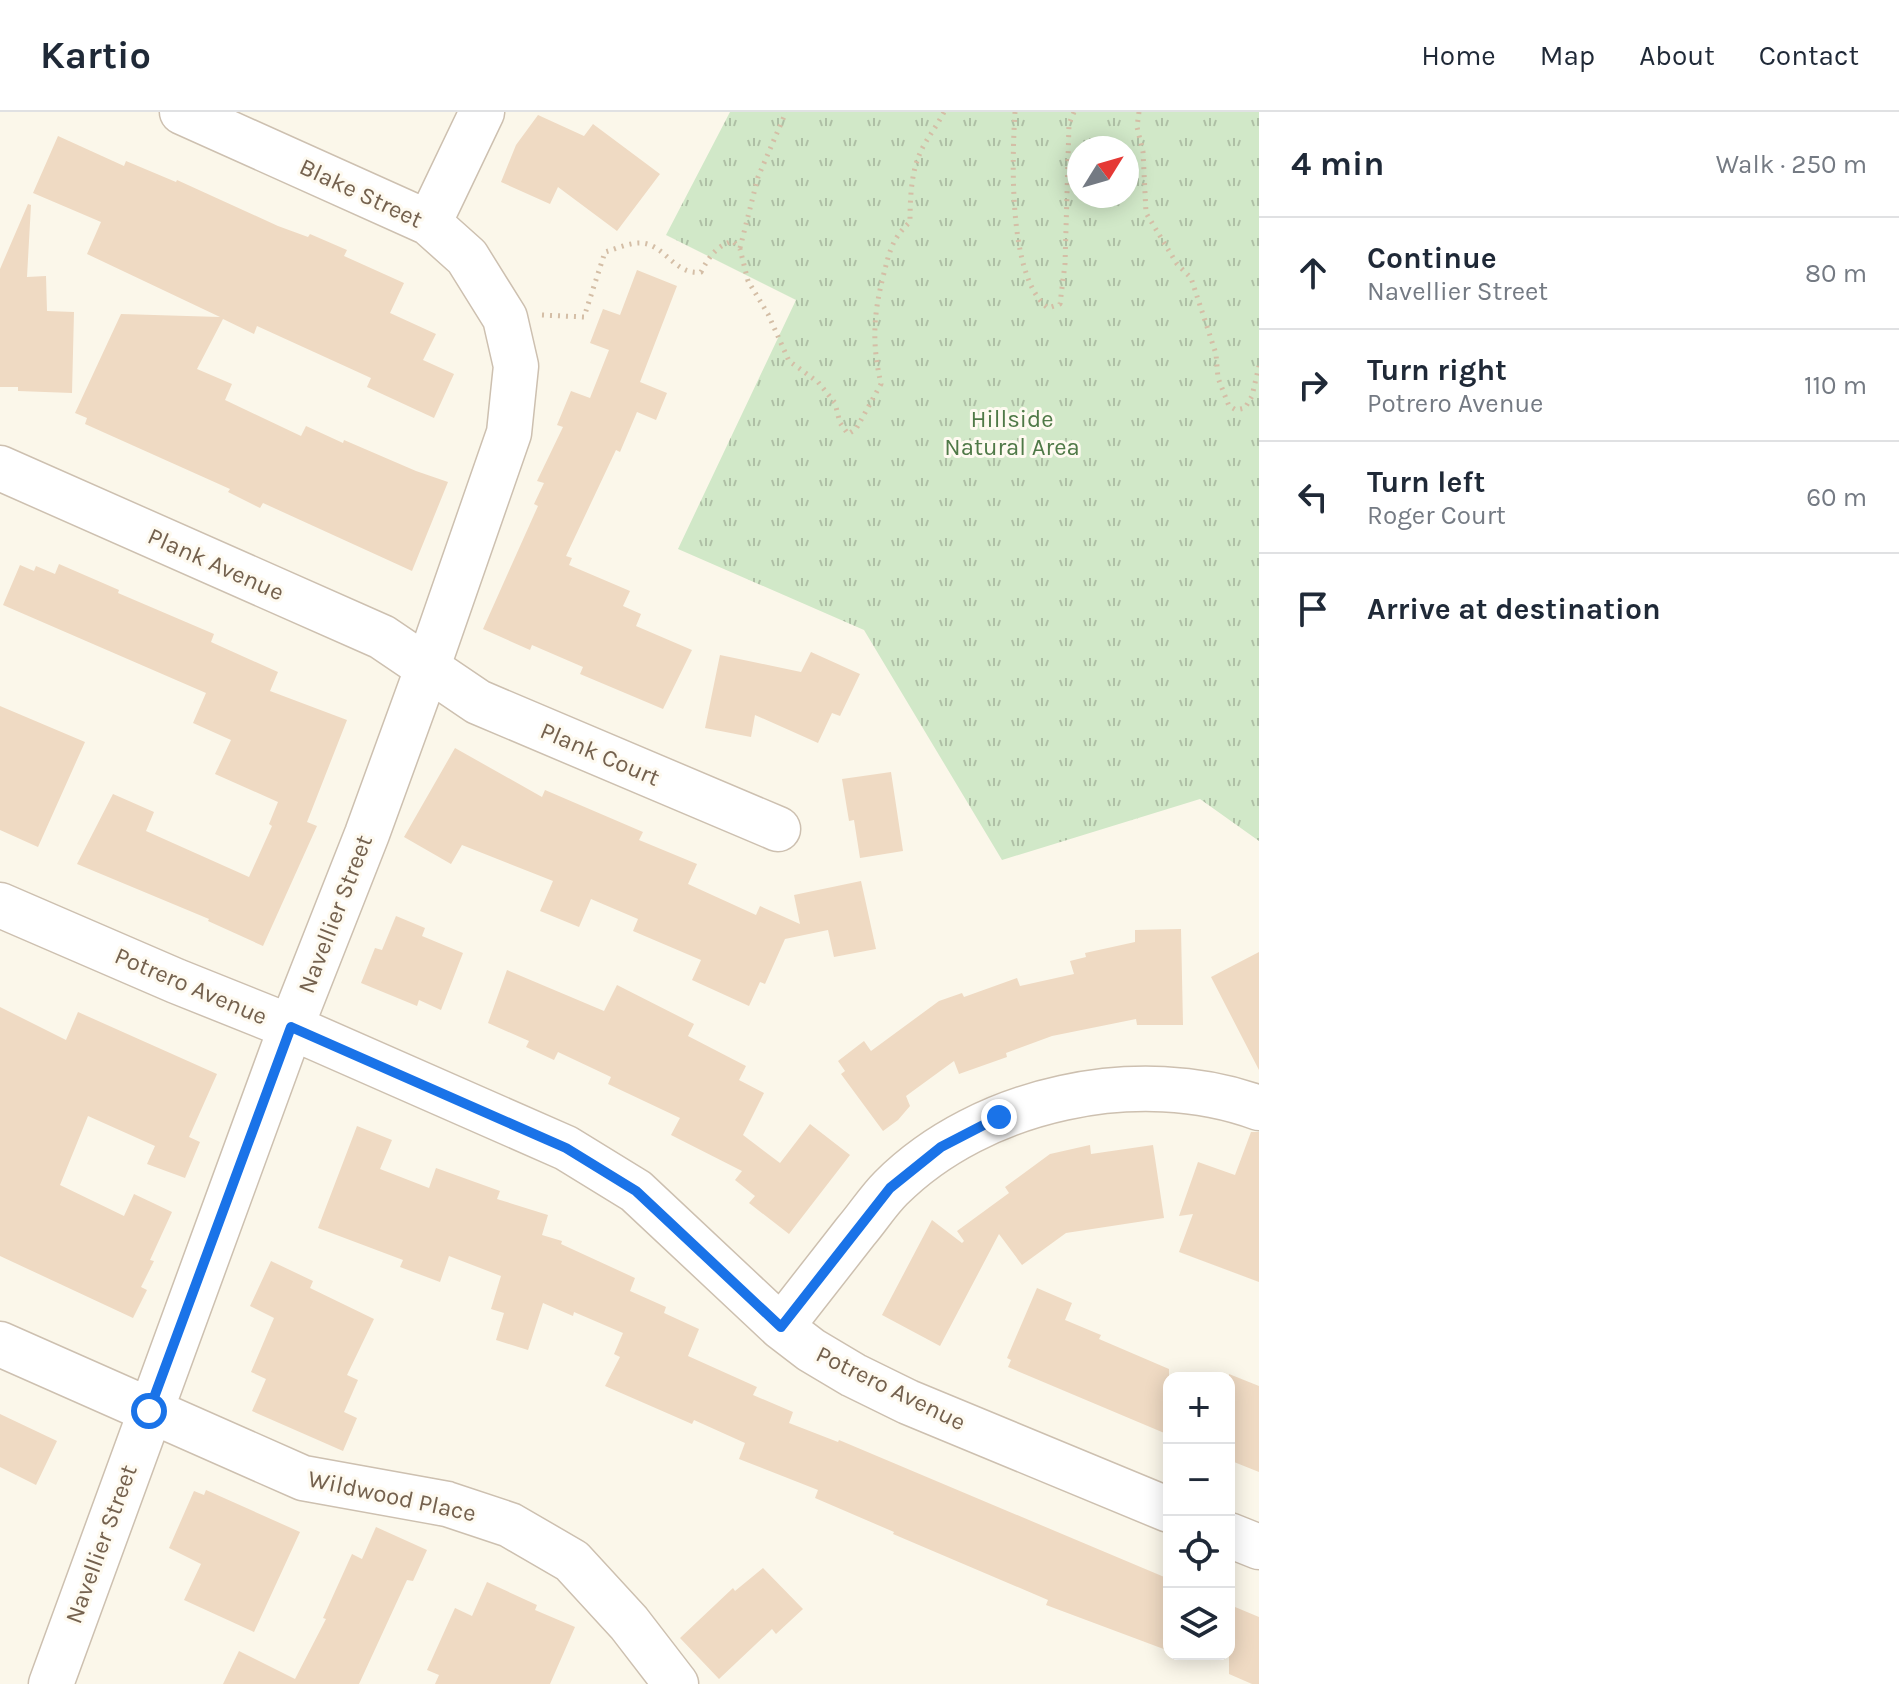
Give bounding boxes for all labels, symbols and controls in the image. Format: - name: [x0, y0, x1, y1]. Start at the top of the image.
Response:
- text: Kartio: [40, 33, 151, 78]
- text: Home: [1421, 39, 1496, 72]
- text: Map: [1540, 39, 1595, 72]
- text: About: [1639, 39, 1715, 72]
- text: Contact: [1759, 39, 1859, 72]
- north arrow: [1067, 136, 1139, 208]
- text: 4 min: [1291, 144, 1384, 184]
- text: Walk · 250 m: [1716, 149, 1867, 180]
- street label: Blake Street: [295, 152, 427, 234]
- text: Continue: [1367, 240, 1497, 276]
- icon: ahead: [1291, 251, 1335, 295]
- text: 80 m: [1805, 258, 1867, 289]
- text: Navellier Street: [1367, 276, 1548, 307]
- text: Turn right: [1367, 352, 1507, 388]
- icon: right: [1291, 363, 1335, 407]
- text: 110 m: [1804, 370, 1867, 401]
- text: Potrero Avenue: [1367, 388, 1543, 419]
- park label: Hillside Natural Area: [944, 405, 1080, 461]
- text: Turn left: [1367, 464, 1485, 500]
- icon: left: [1291, 475, 1335, 519]
- text: 60 m: [1806, 482, 1867, 513]
- text: Roger Court: [1367, 500, 1506, 531]
- street label: Plank Avenue: [144, 522, 288, 606]
- icon: arrive: [1291, 587, 1335, 631]
- text: Arrive at destination: [1367, 591, 1661, 627]
- street label: Plank Court: [536, 716, 664, 792]
- street label: Navellier Street: [292, 831, 378, 997]
- street label: Potrero Avenue: [111, 941, 271, 1031]
- route end: [981, 1099, 1017, 1135]
- street label: Potrero Avenue: [812, 1340, 970, 1436]
- map controls: [1163, 1372, 1235, 1660]
- button: +: [1163, 1372, 1235, 1444]
- route start: [131, 1393, 167, 1429]
- button: −: [1163, 1444, 1235, 1516]
- street label: Navellier Street: [59, 1461, 143, 1627]
- street label: Wildwood Place: [305, 1465, 479, 1527]
- button: locate: [1163, 1516, 1235, 1588]
- button: layers: [1163, 1588, 1235, 1660]

